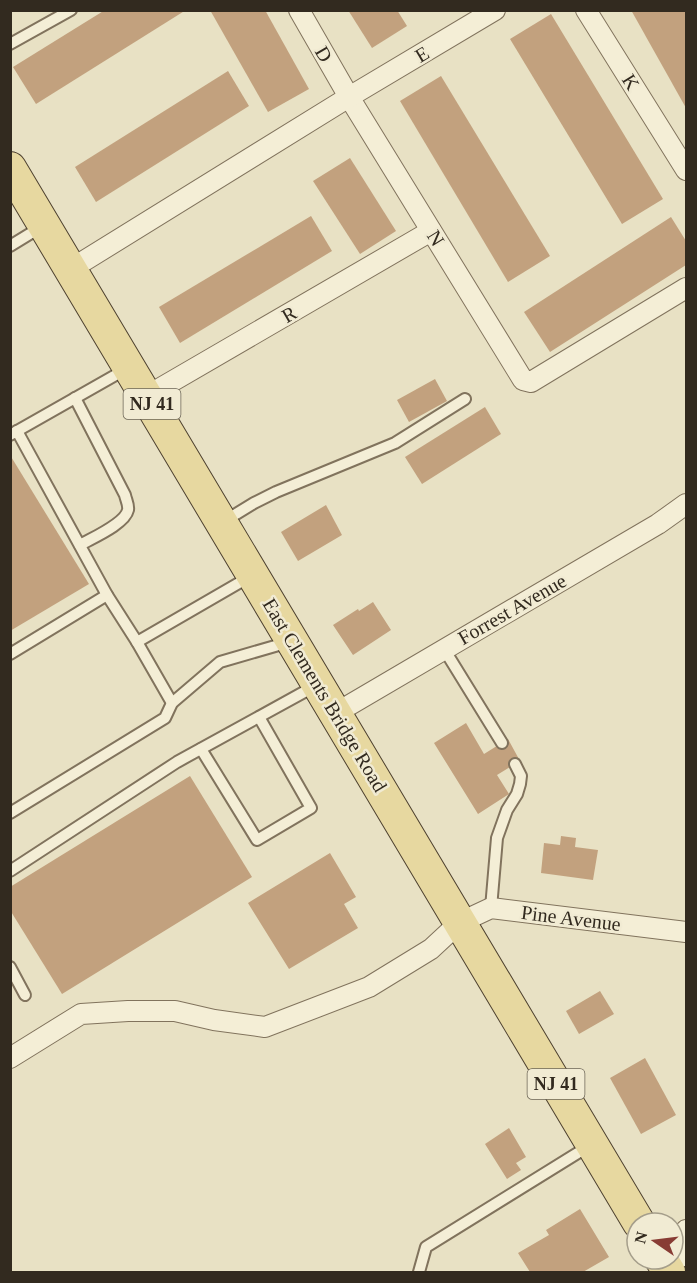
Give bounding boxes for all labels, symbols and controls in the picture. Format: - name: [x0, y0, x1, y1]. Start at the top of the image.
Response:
- street label: E: [411, 41, 433, 67]
- street label: D: [311, 42, 337, 66]
- street label: K: [618, 70, 644, 94]
- street label: N: [423, 226, 449, 250]
- street label: R: [278, 301, 301, 327]
- road number: NJ 41: [124, 389, 180, 419]
- street label: Forrest Avenue: [454, 569, 570, 649]
- street label: East Clements Bridge Road: [258, 594, 392, 796]
- street label: Pine Avenue: [520, 901, 622, 935]
- road number: NJ 41: [528, 1069, 584, 1099]
- north arrow: [625, 1211, 685, 1271]
- text: N: [631, 1229, 651, 1245]

